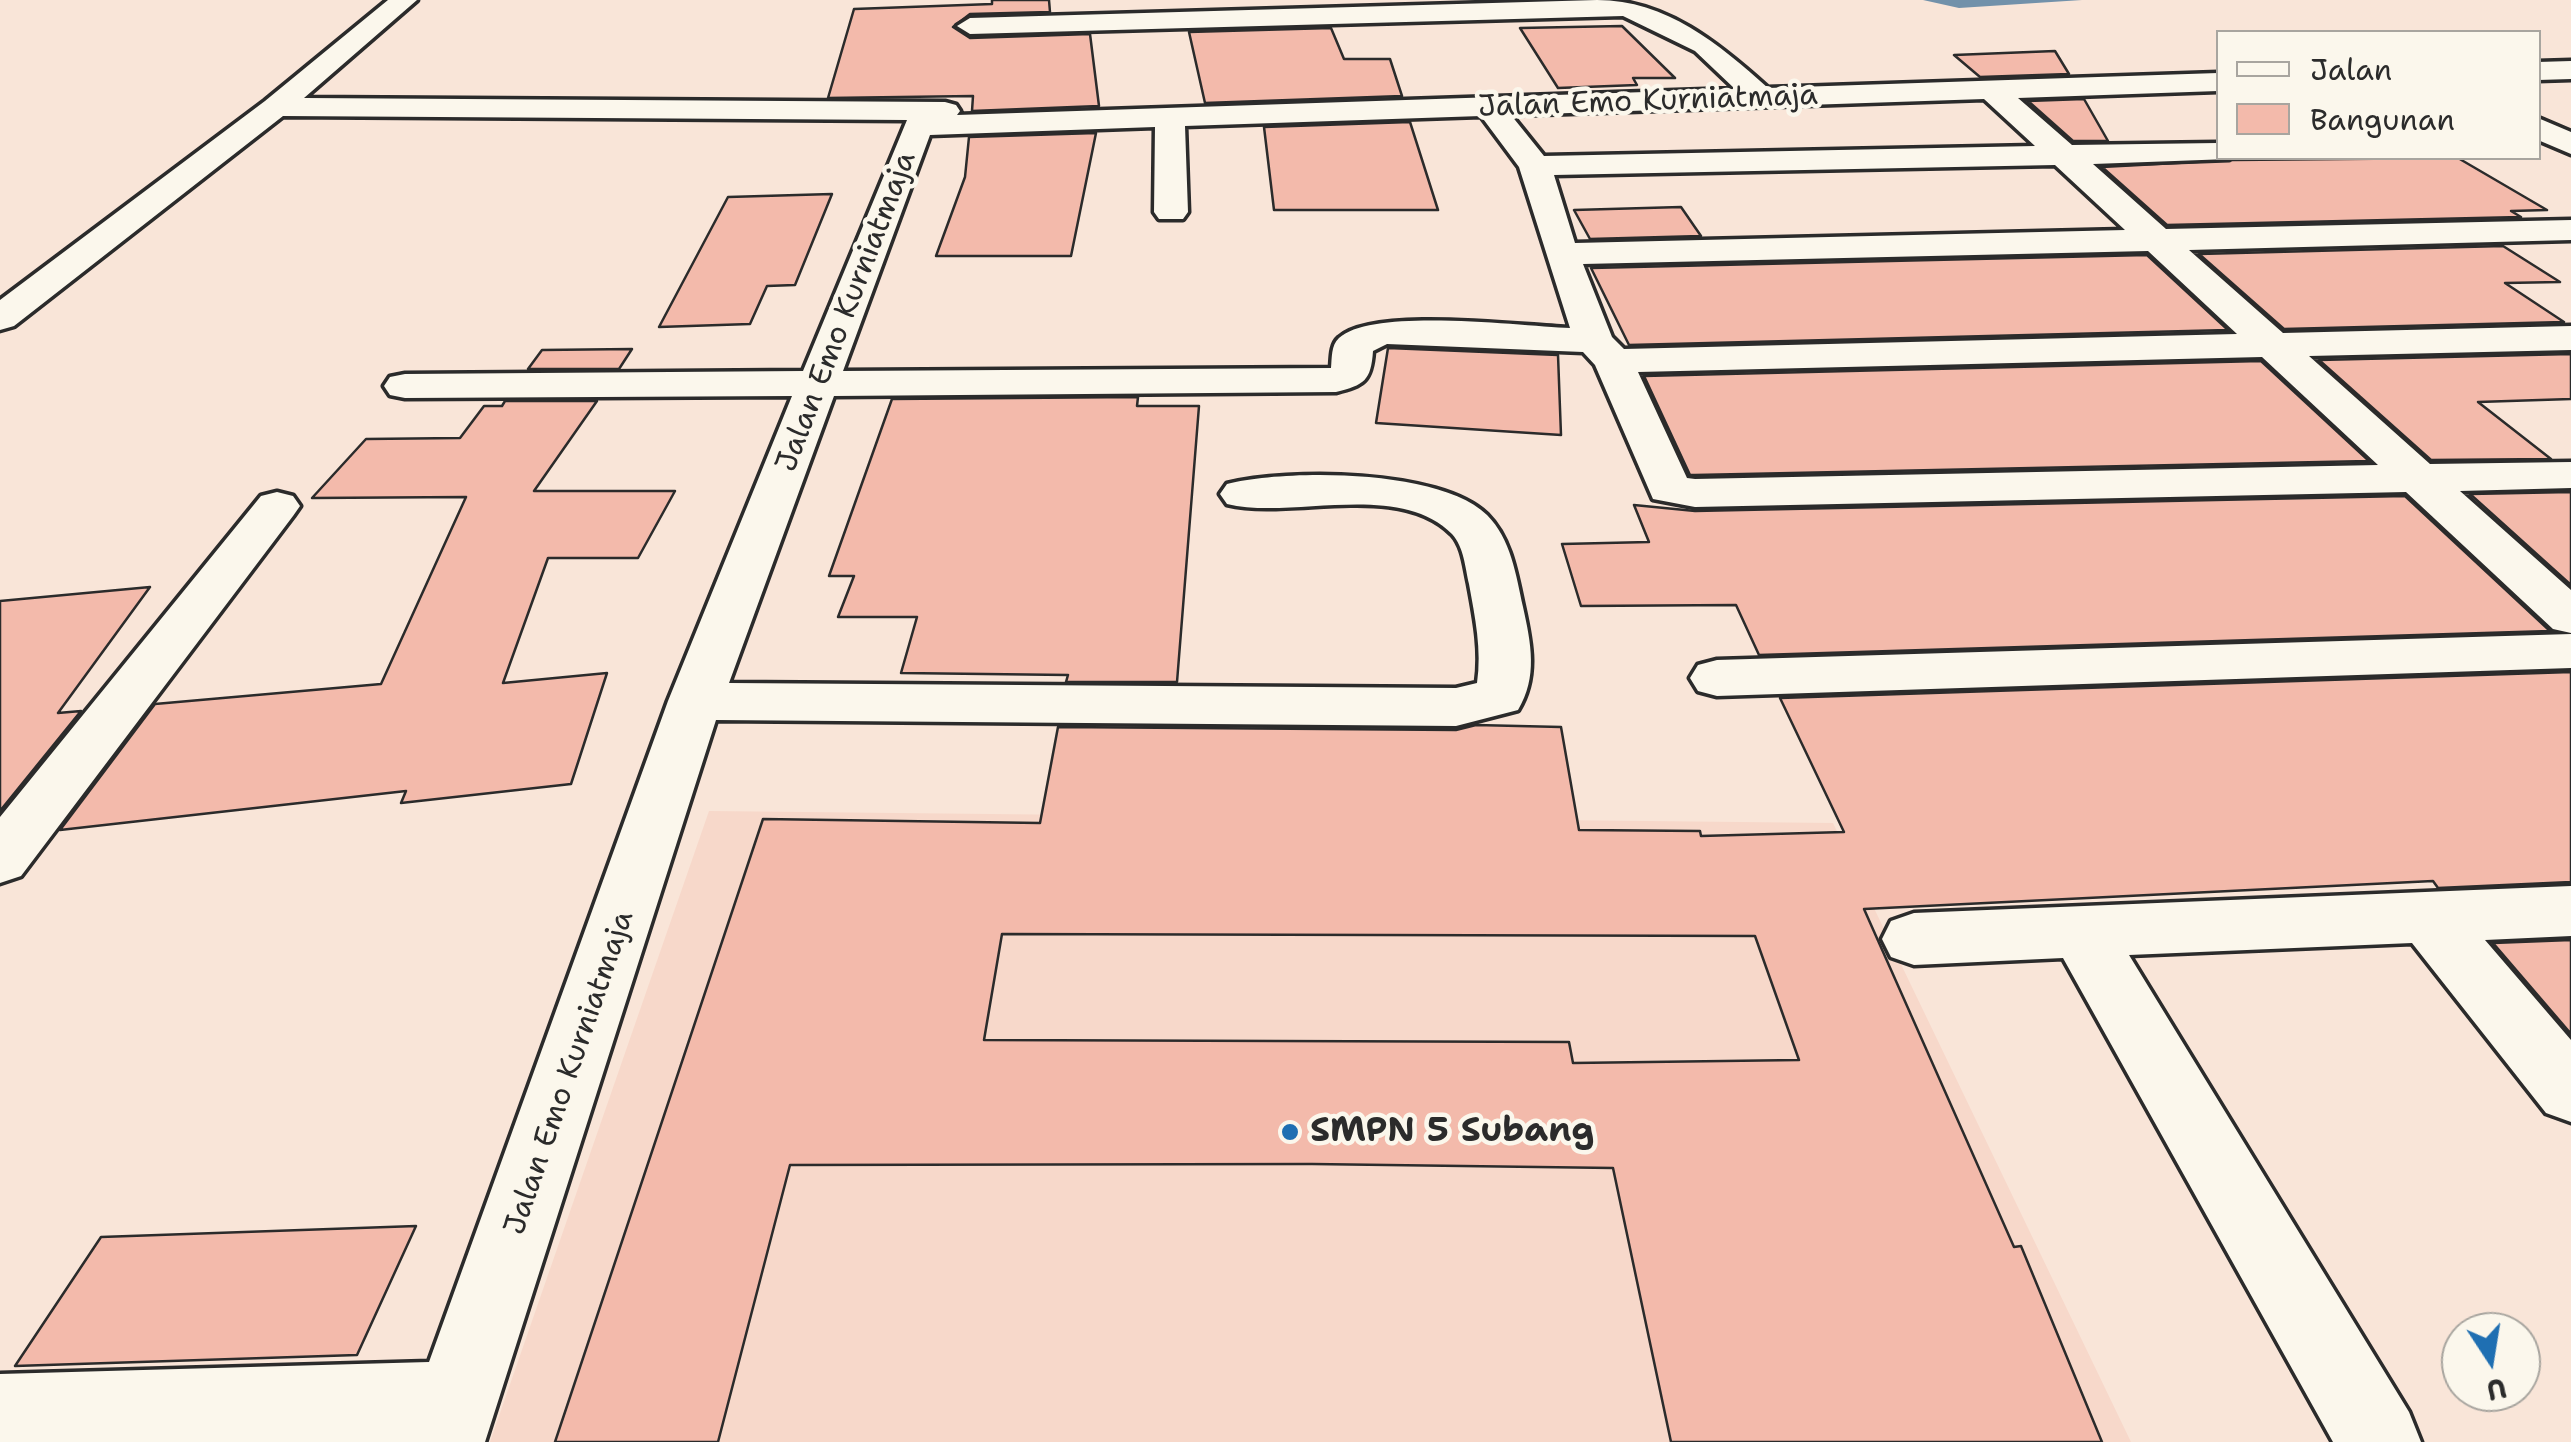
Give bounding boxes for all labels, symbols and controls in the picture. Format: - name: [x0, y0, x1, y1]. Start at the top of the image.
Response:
- legend: [2216, 30, 2541, 160]
- text: Jalan: [2310, 49, 2392, 90]
- street label: Jalan Emo Kurniatmaja: [1477, 78, 1819, 126]
- text: Bangunan: [2310, 99, 2455, 140]
- street label: Jalan Emo Kurniatmaja: [769, 147, 925, 477]
- street label: Jalan Emo Kurniatmaja: [498, 906, 642, 1240]
- place label: SMPN 5 Subang: [1310, 1111, 1594, 1153]
- marker: SMPN 5 Subang: [1279, 1121, 1301, 1143]
- north arrow: [2441, 1312, 2541, 1412]
- text: U: [2484, 1369, 2510, 1410]

